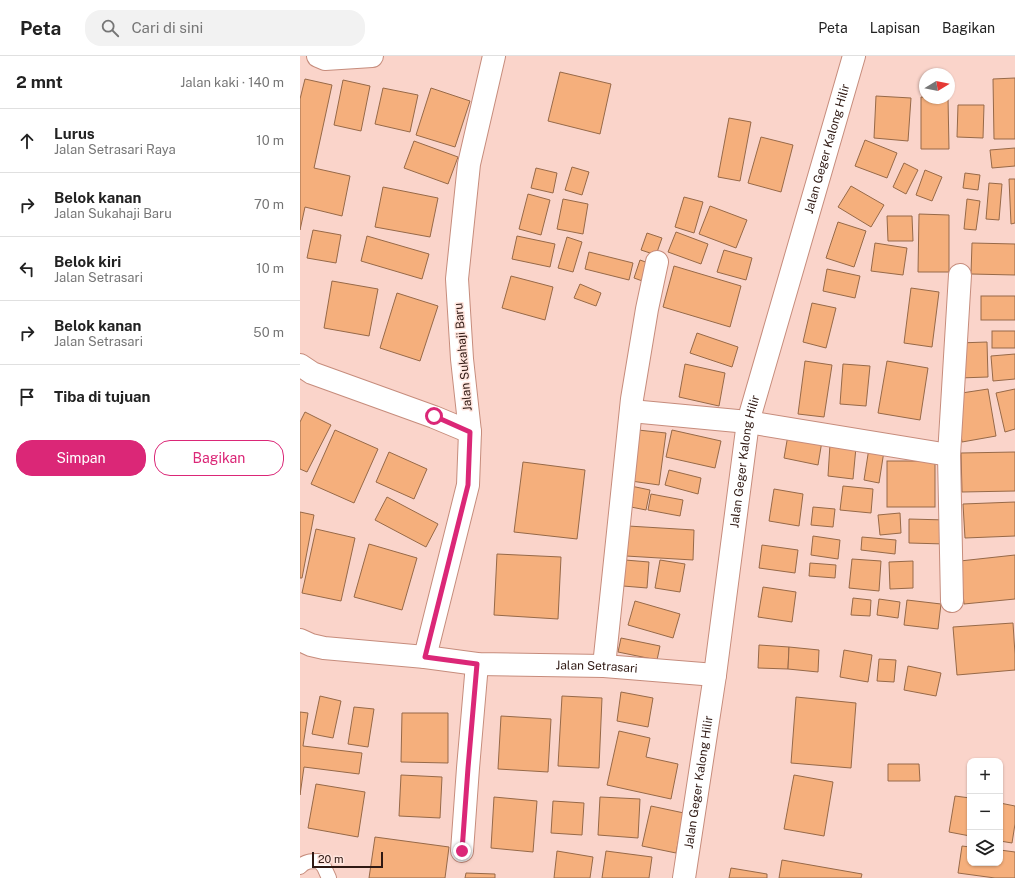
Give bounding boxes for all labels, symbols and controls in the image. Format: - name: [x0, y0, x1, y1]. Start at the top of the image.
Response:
- search box: [85, 10, 365, 46]
- text: Peta: [20, 17, 61, 39]
- icon: search: [99, 17, 121, 39]
- text: Cari di sini: [131, 19, 203, 36]
- text: Peta: [818, 20, 848, 36]
- text: Lapisan: [870, 20, 920, 36]
- text: Bagikan: [942, 20, 995, 36]
- north arrow: [919, 68, 955, 104]
- text: 2 mnt: [16, 72, 63, 92]
- text: Jalan kaki · 140 m: [180, 75, 284, 90]
- street label: Jalan Geger Kalong Hilir: [802, 82, 853, 215]
- text: Lurus: [54, 125, 95, 142]
- icon: ahead: [16, 130, 38, 152]
- text: 10 m: [256, 133, 284, 148]
- text: Jalan Setrasari Raya: [54, 142, 176, 157]
- text: Belok kanan: [54, 189, 141, 206]
- icon: right: [16, 194, 38, 216]
- text: 70 m: [254, 197, 284, 212]
- text: Jalan Sukahaji Baru: [54, 206, 172, 221]
- text: Belok kiri: [54, 253, 121, 270]
- icon: left: [16, 258, 38, 280]
- text: 10 m: [256, 261, 284, 276]
- text: Jalan Setrasari: [54, 270, 143, 285]
- street label: Jalan Sukahaji Baru: [451, 302, 475, 412]
- text: Belok kanan: [54, 317, 141, 334]
- icon: right: [16, 322, 38, 344]
- text: 50 m: [253, 325, 284, 340]
- text: Jalan Setrasari: [54, 334, 143, 349]
- icon: arrive: [16, 386, 38, 408]
- text: Tiba di tujuan: [54, 388, 150, 405]
- street label: Jalan Geger Kalong Hilir: [727, 393, 763, 529]
- route start: [425, 407, 443, 425]
- button: Simpan: [16, 440, 146, 476]
- button: Bagikan: [154, 440, 284, 476]
- street label: Jalan Setrasari: [556, 658, 638, 676]
- street label: Jalan Geger Kalong Hilir: [682, 714, 716, 850]
- map controls: [967, 758, 1003, 866]
- button: +: [967, 758, 1003, 794]
- button: −: [967, 794, 1003, 830]
- button: layers: [967, 830, 1003, 866]
- route end: [453, 842, 471, 860]
- scale bar: [312, 850, 383, 869]
- text: 20 m: [318, 853, 343, 865]

